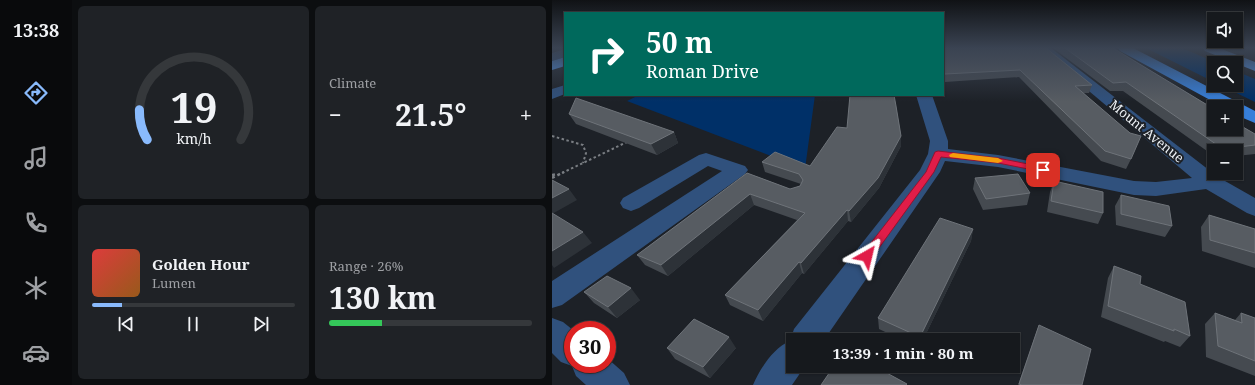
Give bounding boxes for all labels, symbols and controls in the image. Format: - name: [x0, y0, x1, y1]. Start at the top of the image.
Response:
- map controls: [1207, 12, 1243, 180]
- button: sound: [1207, 12, 1243, 48]
- text: 13:38: [13, 18, 59, 42]
- text: 50 m: [646, 23, 713, 61]
- icon: right: [580, 28, 632, 80]
- button: search: [1207, 56, 1243, 92]
- text: Roman Drive: [646, 59, 759, 83]
- text: Climate: [329, 74, 376, 92]
- icon: directions: [22, 79, 50, 107]
- text: 19: [170, 79, 217, 135]
- text: 21.5°: [395, 94, 467, 135]
- street label: Mount Avenue: [1106, 95, 1188, 167]
- text: −: [329, 99, 342, 129]
- text: +: [520, 99, 532, 129]
- button: +: [1207, 100, 1243, 136]
- text: km/h: [176, 129, 211, 148]
- icon: music: [22, 144, 50, 172]
- button: −: [1207, 144, 1243, 180]
- pin: [1026, 153, 1060, 187]
- icon: arrive: [1032, 159, 1054, 181]
- icon: phone: [22, 209, 50, 237]
- position arrow: [846, 235, 888, 277]
- text: Golden Hour: [152, 254, 250, 274]
- text: Range · 26%: [329, 257, 403, 275]
- icon: climate: [22, 274, 50, 302]
- text: Lumen: [152, 274, 196, 292]
- text: 130 km: [329, 277, 436, 318]
- icon: previous: [115, 313, 137, 335]
- icon: pause: [182, 313, 204, 335]
- icon: next: [250, 313, 272, 335]
- speed limit sign: 30: [564, 321, 616, 373]
- icon: car: [22, 339, 50, 367]
- text: 13:39 · 1 min · 80 m: [833, 343, 973, 363]

